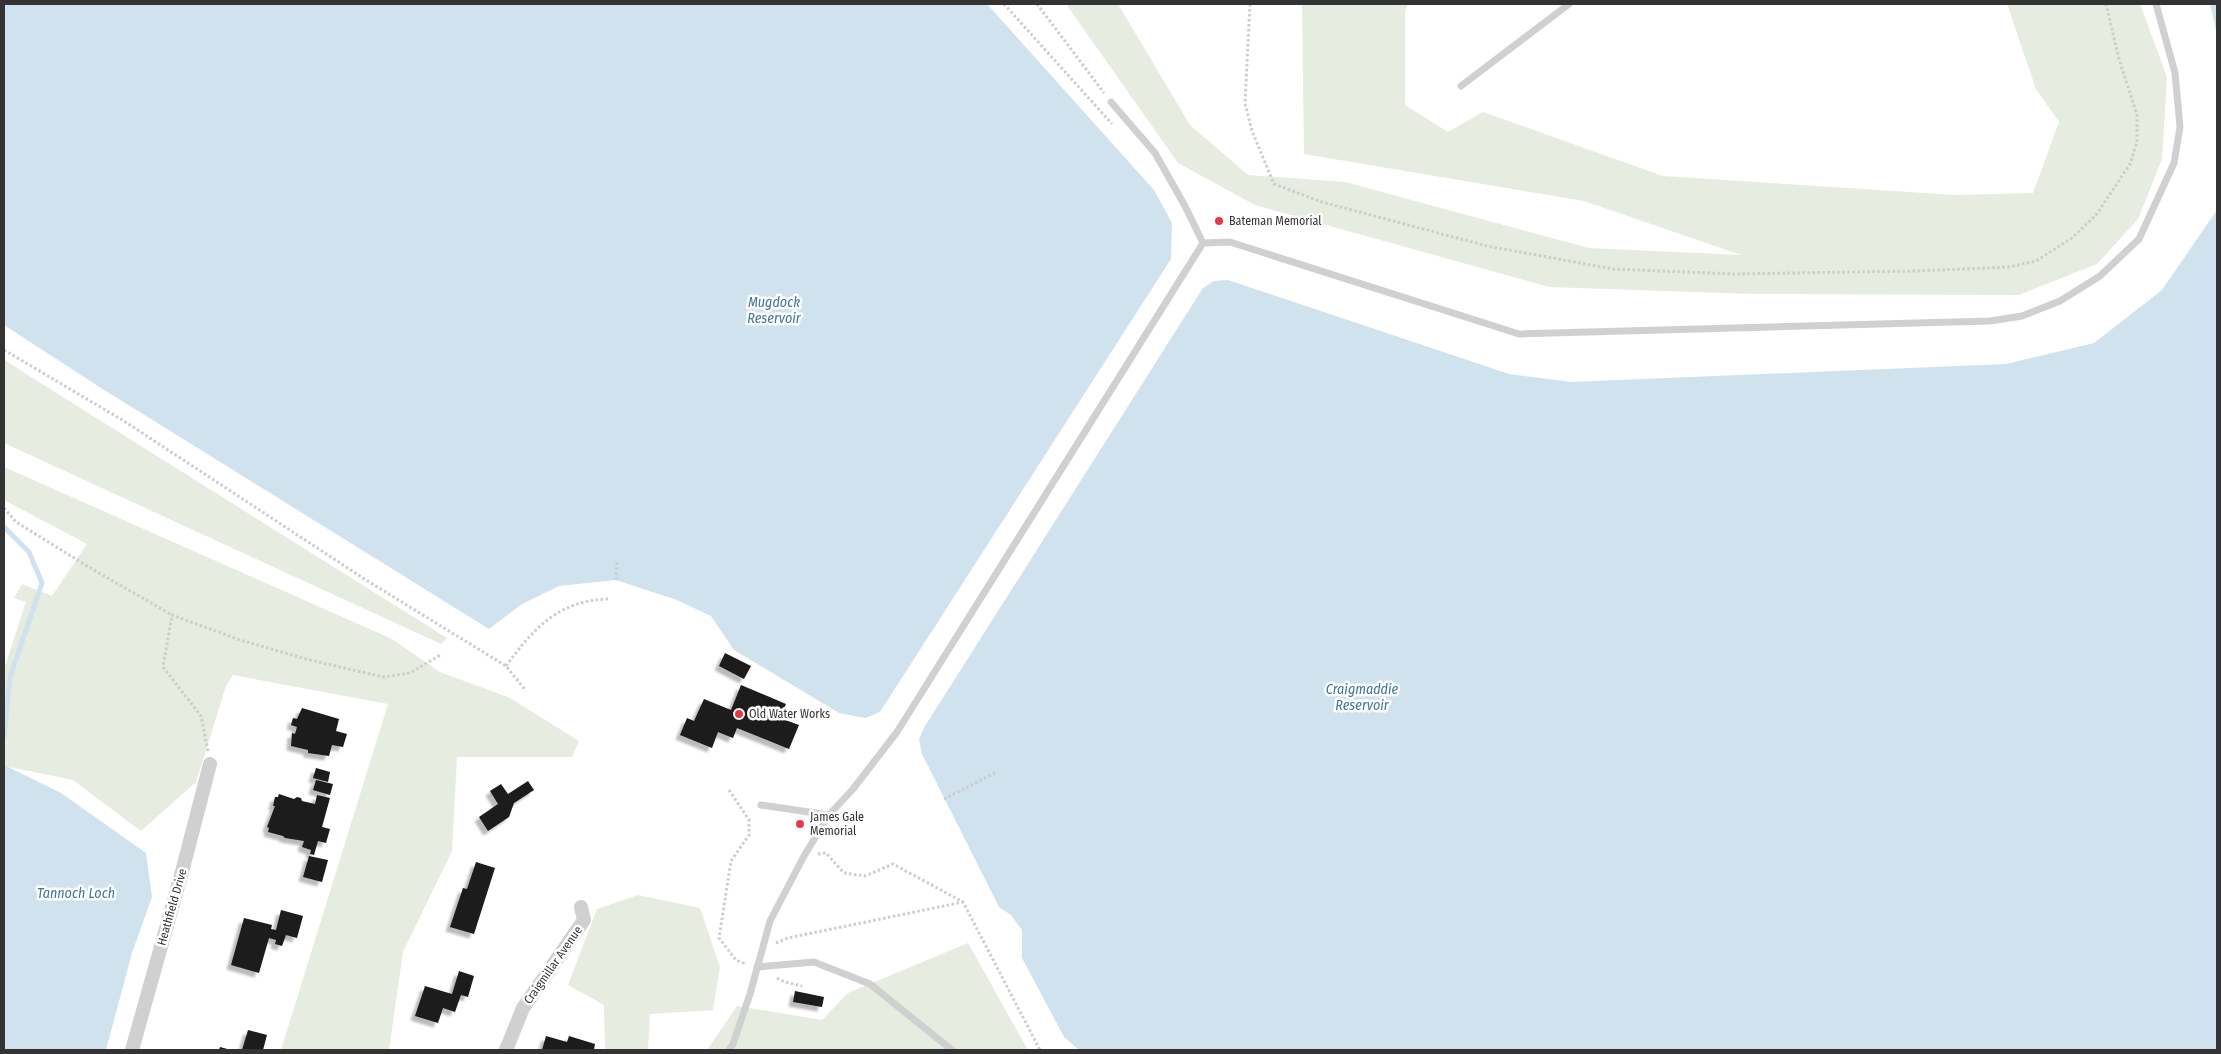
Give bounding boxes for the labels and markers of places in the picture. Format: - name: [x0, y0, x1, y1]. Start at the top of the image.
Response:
- place label: Bateman Memorial: [1229, 214, 1322, 228]
- marker: Bateman Memorial: [1213, 215, 1225, 227]
- place label: Old Water Works: [749, 707, 830, 721]
- marker: Old Water Works: [733, 708, 745, 720]
- place label: James Gale Memorial: [810, 810, 864, 838]
- marker: James Gale Memorial: [794, 818, 806, 830]

